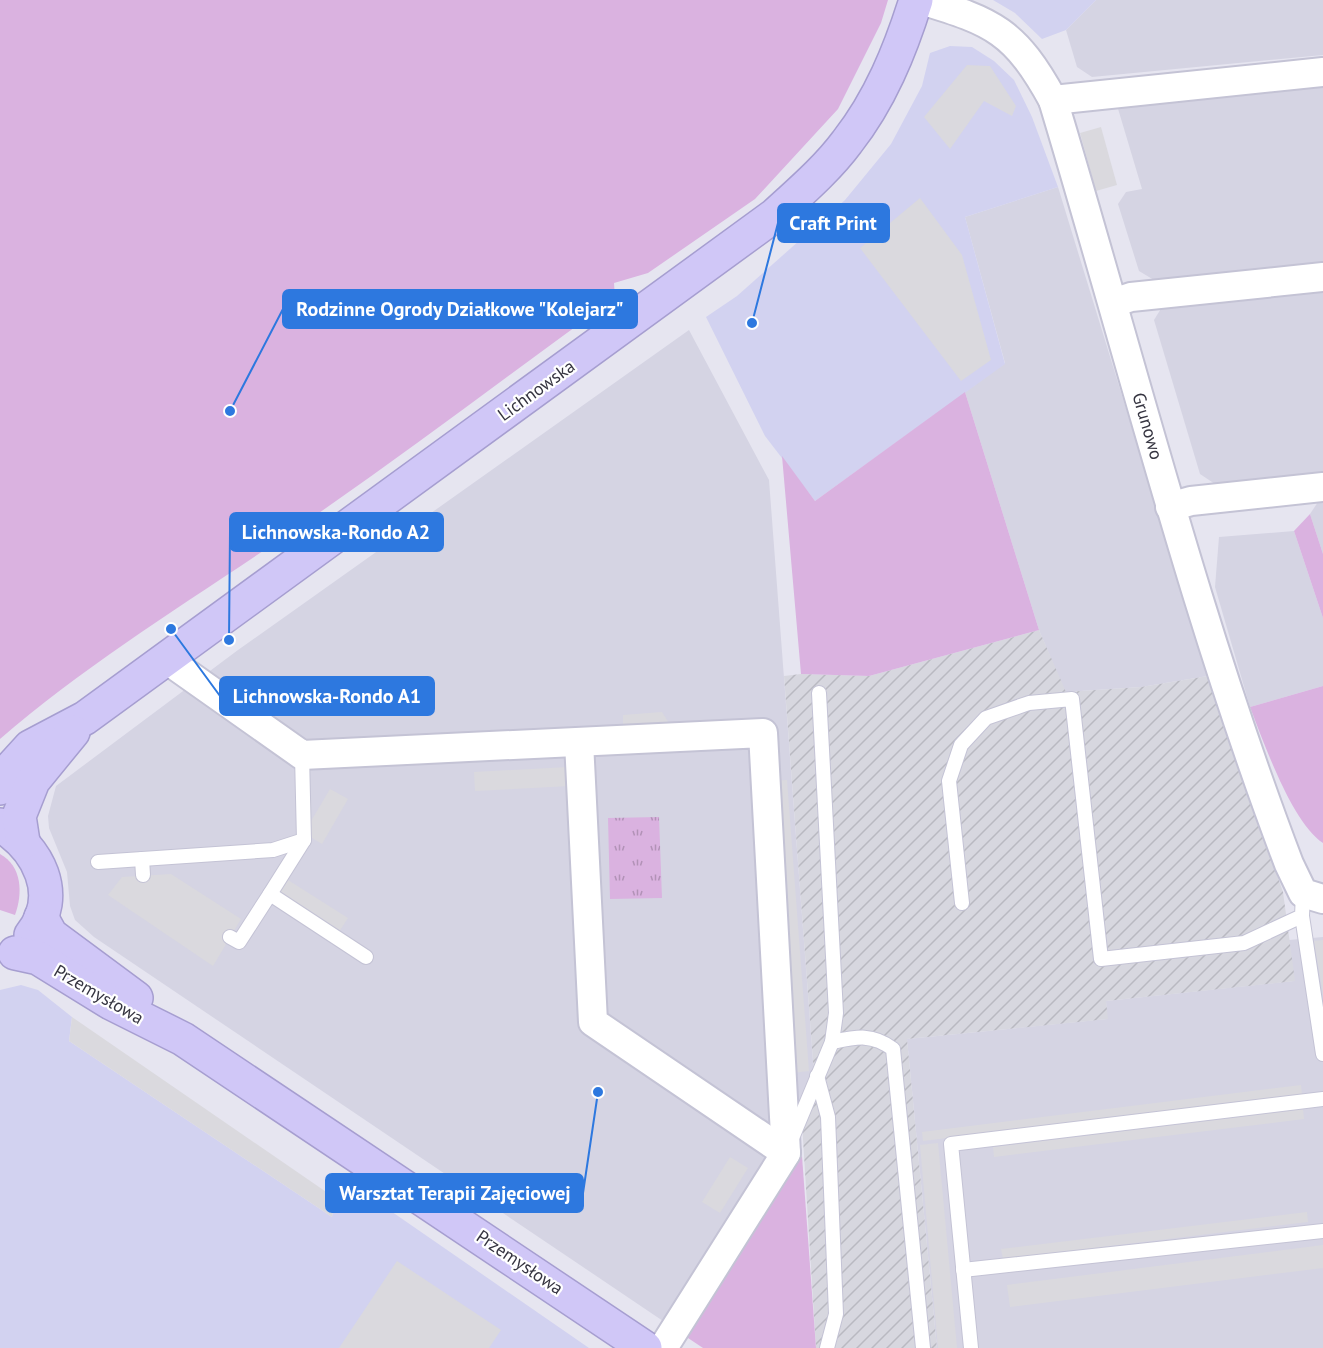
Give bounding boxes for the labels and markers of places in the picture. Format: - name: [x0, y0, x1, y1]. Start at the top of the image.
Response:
- callout: Craft Print: [778, 204, 889, 242]
- callout: Rodzinne Ogrody Działkowe "Kolejarz": [283, 290, 637, 328]
- callout: Lichnowska-Rondo A2: [230, 513, 443, 551]
- callout: Lichnowska-Rondo A1: [220, 677, 434, 715]
- callout: Warsztat Terapii Zajęciowej: [326, 1174, 583, 1212]

